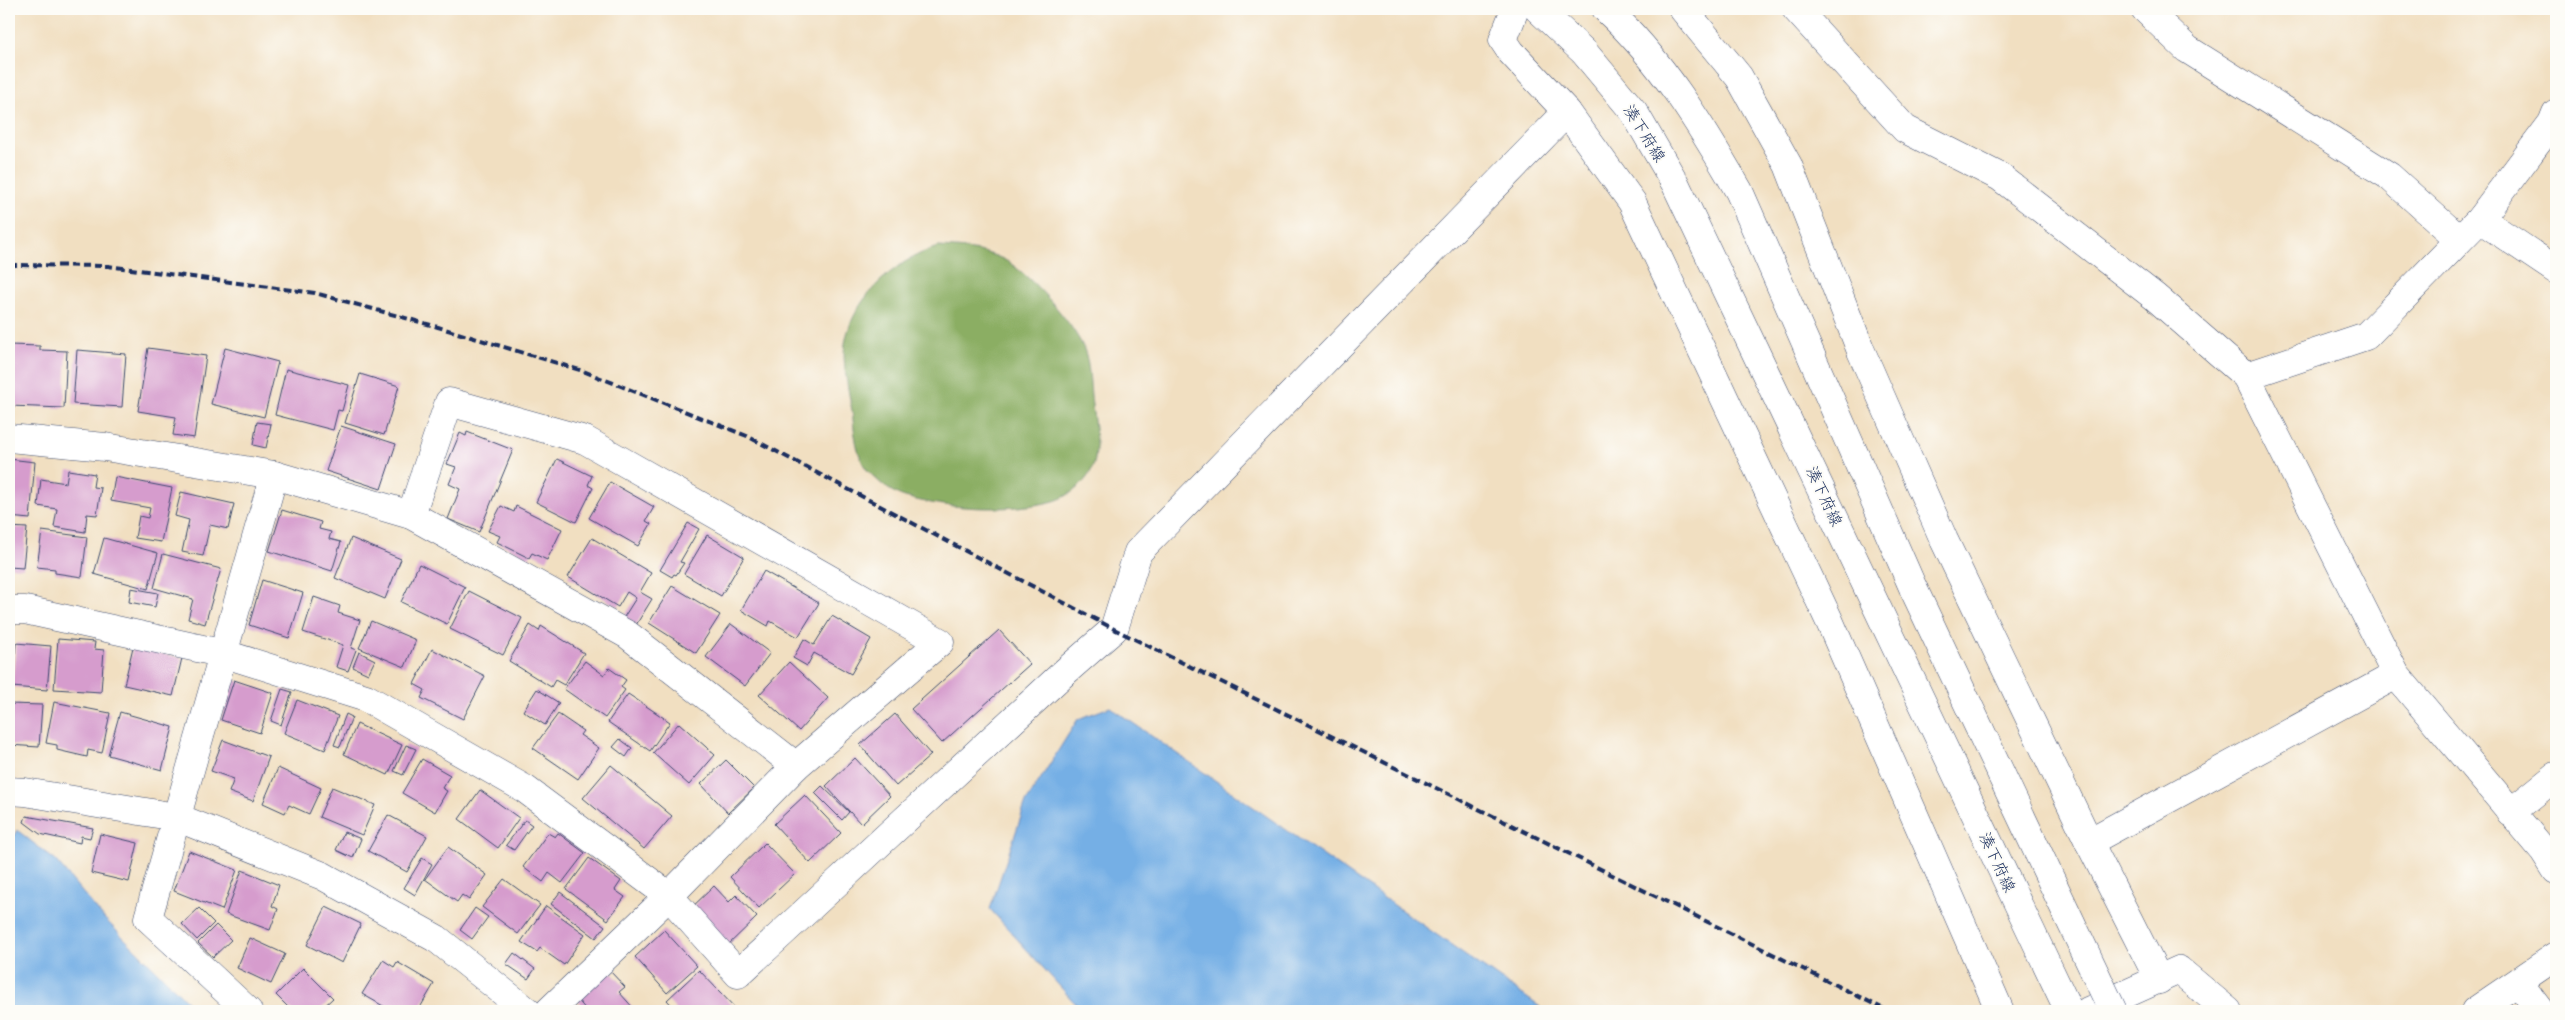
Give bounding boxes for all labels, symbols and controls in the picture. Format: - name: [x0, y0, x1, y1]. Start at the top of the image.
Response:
- street label: 湊下府線: [1616, 101, 1670, 168]
- street label: 湊下府線: [1799, 463, 1847, 531]
- street label: 湊下府線: [1972, 829, 2020, 897]

